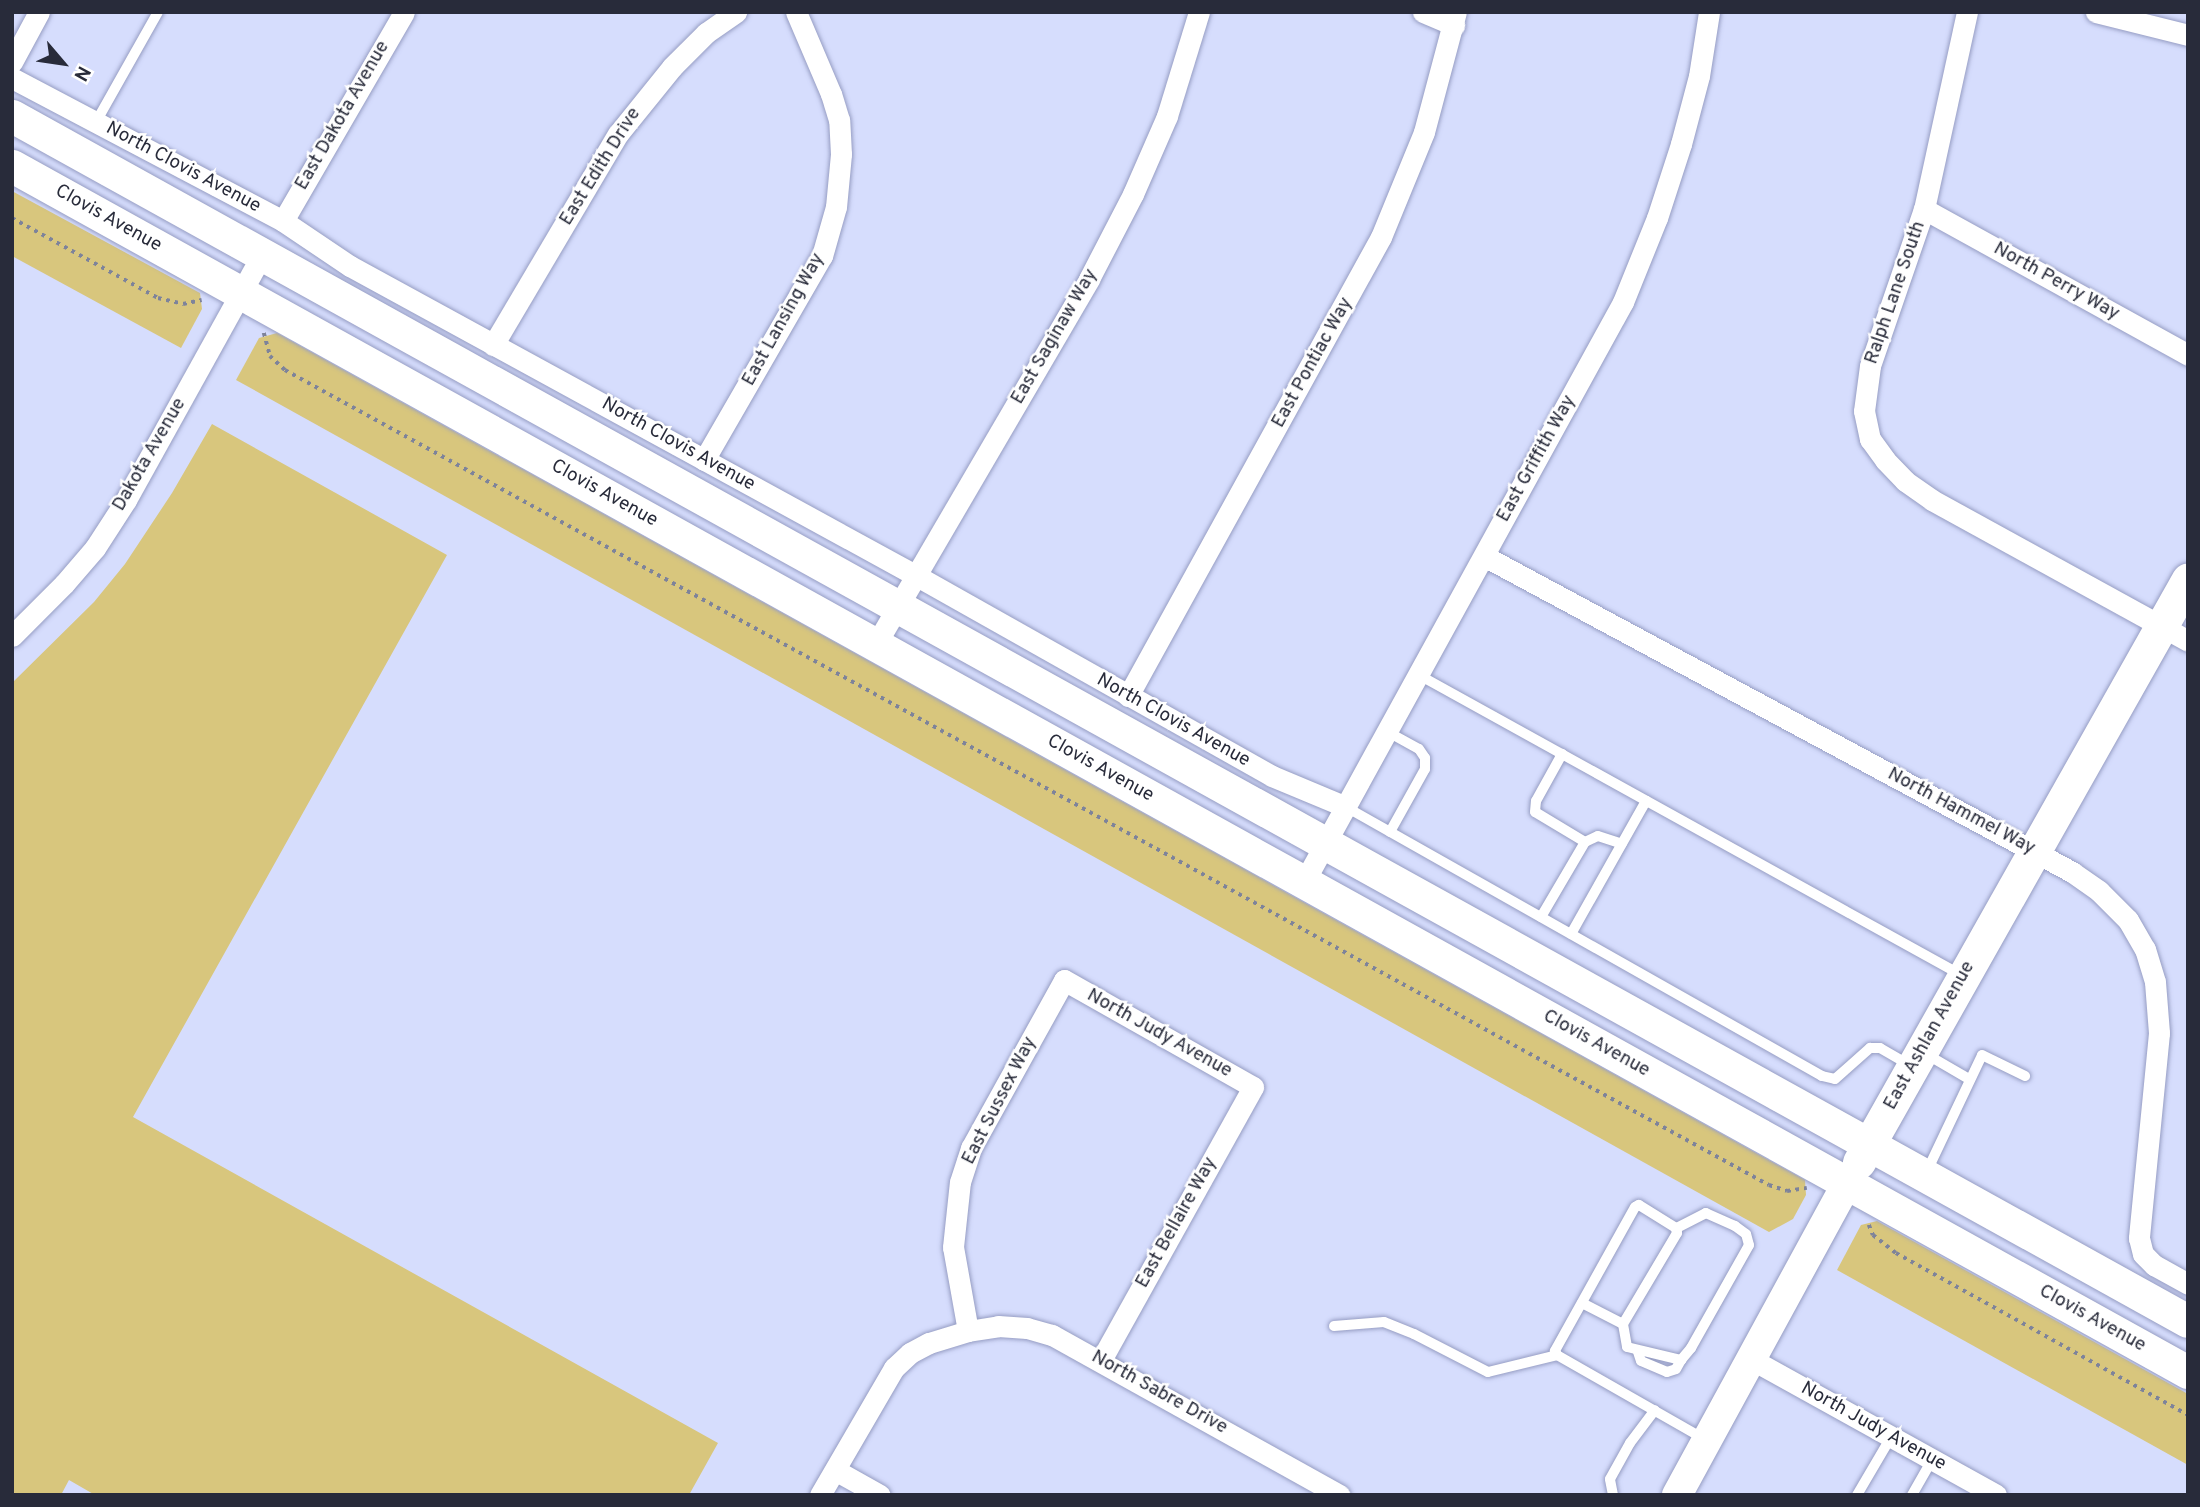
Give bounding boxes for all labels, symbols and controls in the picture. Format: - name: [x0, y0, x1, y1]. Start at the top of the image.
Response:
- north arrow: [28, 28, 98, 98]
- street label: East Dakota Avenue: [291, 37, 395, 195]
- text: N: [68, 61, 95, 85]
- street label: East Edith Drive: [556, 104, 646, 230]
- street label: North Clovis Avenue: [101, 117, 265, 219]
- street label: Clovis Avenue: [50, 180, 166, 258]
- street label: Ralph Lane South: [1861, 219, 1931, 367]
- street label: North Perry Way: [1989, 238, 2123, 326]
- street label: East Lansing Way: [738, 249, 830, 391]
- street label: East Saginaw Way: [1007, 265, 1103, 409]
- street label: East Pontiac Way: [1268, 294, 1358, 432]
- street label: East Griffith Way: [1493, 391, 1581, 527]
- street label: North Clovis Avenue: [597, 393, 759, 497]
- street label: Dakota Avenue: [108, 394, 192, 516]
- street label: Clovis Avenue: [546, 455, 662, 533]
- street label: North Clovis Avenue: [1092, 669, 1254, 773]
- street label: Clovis Avenue: [1042, 730, 1158, 808]
- street label: North Hammel Way: [1883, 763, 2039, 861]
- street label: East Ashlan Avenue: [1879, 957, 1981, 1115]
- street label: North Judy Avenue: [1082, 984, 1236, 1084]
- street label: Clovis Avenue: [1538, 1005, 1654, 1083]
- street label: East Sussex Way: [958, 1033, 1042, 1169]
- street label: East Bellaire Way: [1132, 1153, 1222, 1293]
- street label: Clovis Avenue: [2034, 1280, 2150, 1358]
- street label: North Sabre Drive: [1087, 1346, 1231, 1440]
- street label: North Judy Avenue: [1796, 1377, 1950, 1477]

